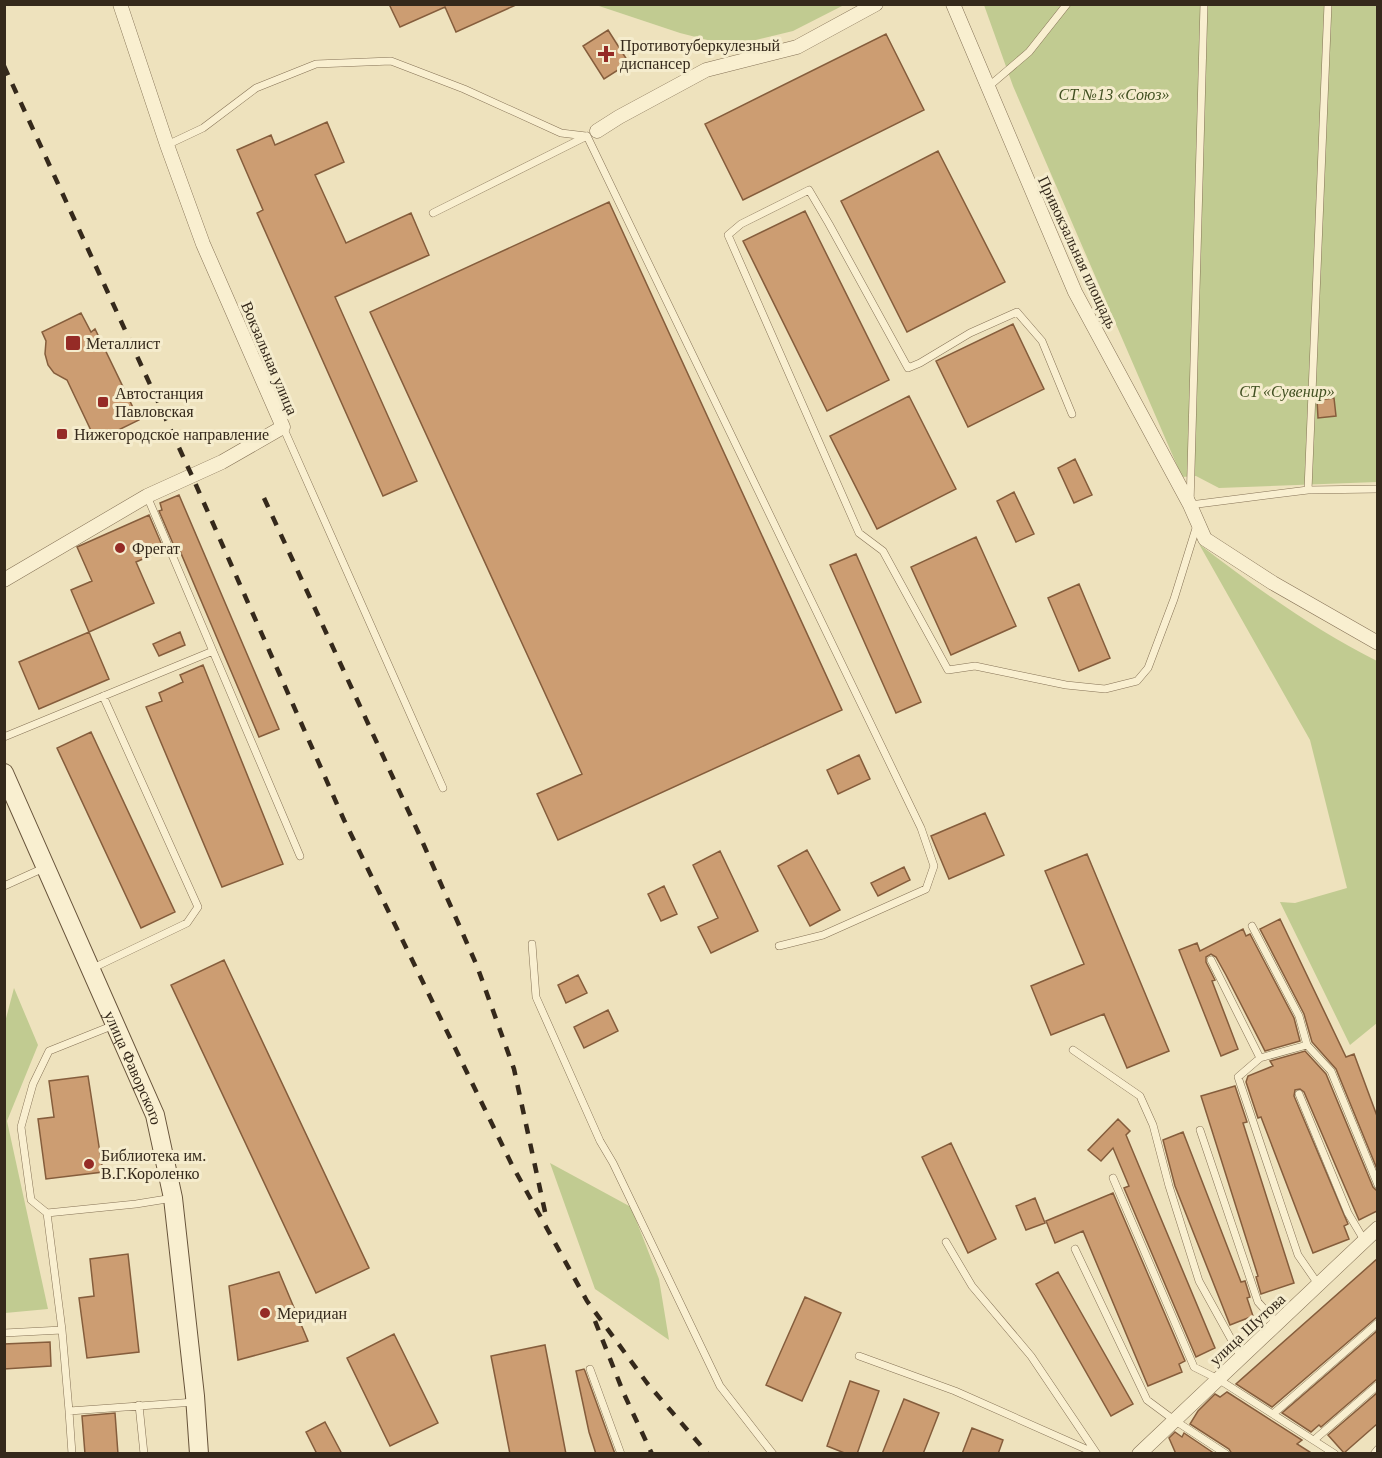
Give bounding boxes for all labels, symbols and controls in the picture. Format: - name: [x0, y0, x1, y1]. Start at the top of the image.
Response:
- place label: Противотуберкулезный диспансер: [620, 37, 780, 73]
- marker: Противотуберкулезный диспансер: [597, 45, 615, 63]
- park label: СТ №13 «Союз»: [1059, 86, 1169, 103]
- street label: Привокзальная площадь: [1034, 173, 1120, 332]
- street label: Вокзальная улица: [237, 299, 301, 418]
- marker: Металлист: [64, 334, 82, 352]
- place label: Металлист: [86, 335, 160, 352]
- park label: СТ «Сувенир»: [1239, 383, 1335, 401]
- place label: Автостанция Павловская: [115, 385, 204, 420]
- marker: Автостанция Павловская: [96, 395, 110, 409]
- place label: Нижегородское направление: [74, 426, 269, 444]
- marker: Нижегородское направление: [55, 427, 69, 441]
- place label: Фрегат: [132, 540, 180, 558]
- marker: Фрегат: [113, 541, 127, 555]
- street label: улица Фаворского: [100, 1008, 165, 1126]
- place label: Библиотека им. В.Г.Короленко: [101, 1147, 206, 1183]
- marker: Библиотека им. В.Г.Короленко: [82, 1157, 96, 1171]
- street label: улица Шутова: [1206, 1290, 1289, 1369]
- place label: Меридиан: [277, 1305, 347, 1323]
- marker: Меридиан: [258, 1306, 272, 1320]

